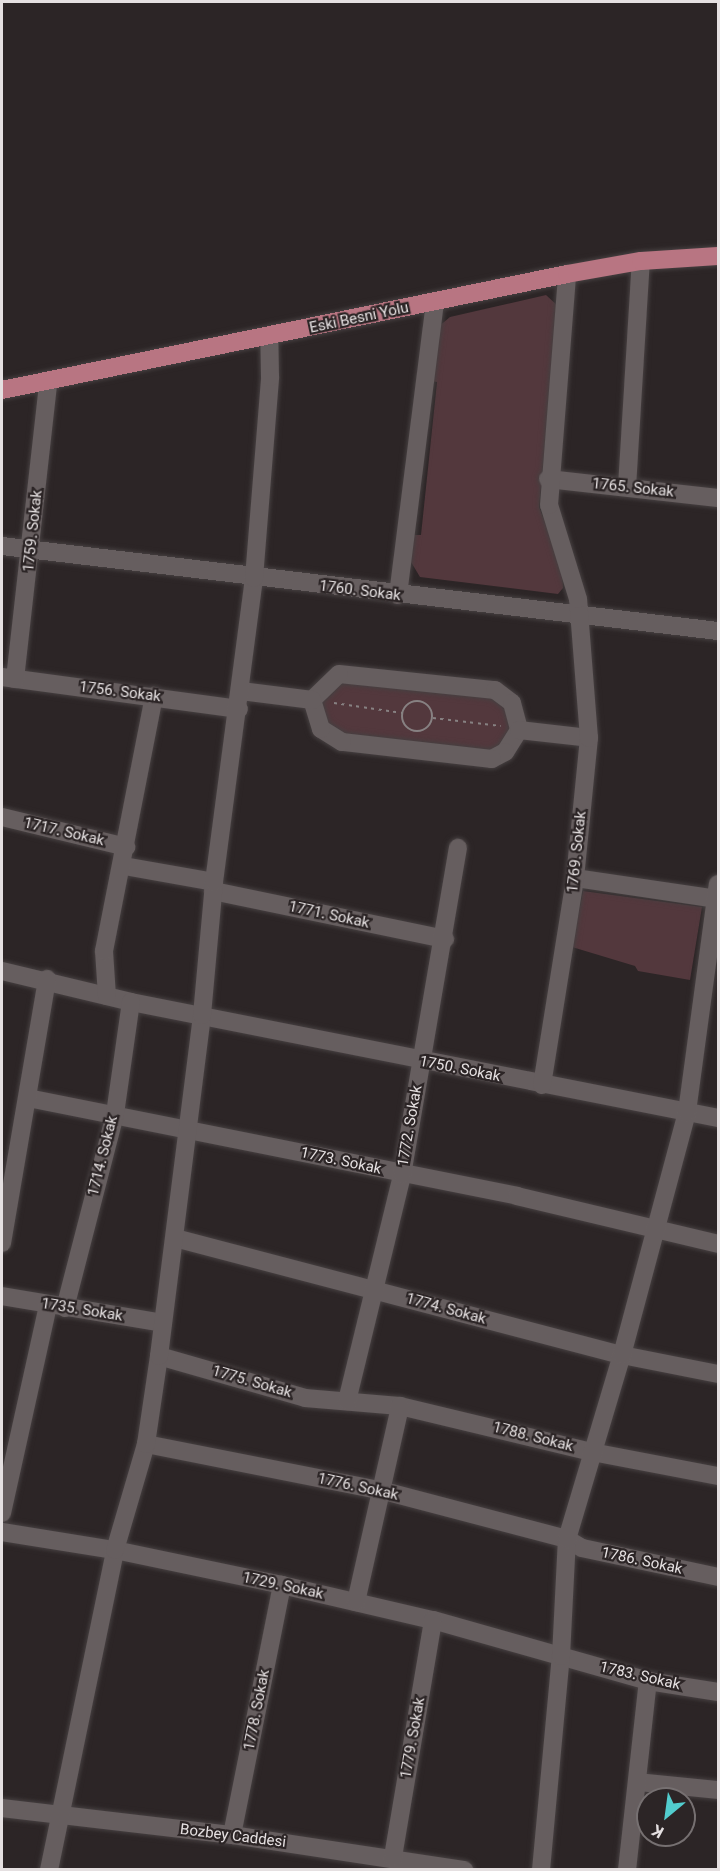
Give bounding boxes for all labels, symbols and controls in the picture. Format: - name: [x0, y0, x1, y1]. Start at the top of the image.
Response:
- street label: Eski Besni Yolu: [308, 299, 410, 337]
- street label: 1765. Sokak: [591, 475, 675, 501]
- street label: 1759. Sokak: [20, 489, 46, 573]
- street label: 1760. Sokak: [318, 577, 402, 605]
- street label: 1756. Sokak: [78, 678, 162, 706]
- street label: 1769. Sokak: [564, 810, 590, 894]
- street label: 1717. Sokak: [22, 814, 106, 850]
- street label: 1771. Sokak: [287, 898, 371, 932]
- street label: 1750. Sokak: [418, 1052, 502, 1086]
- street label: 1772. Sokak: [394, 1084, 426, 1168]
- street label: 1714. Sokak: [84, 1114, 122, 1198]
- street label: 1773. Sokak: [299, 1144, 383, 1178]
- street label: 1774. Sokak: [404, 1290, 488, 1328]
- street label: 1735. Sokak: [40, 1295, 124, 1325]
- street label: 1775. Sokak: [210, 1362, 294, 1402]
- street label: 1788. Sokak: [491, 1418, 575, 1456]
- street label: 1776. Sokak: [316, 1470, 400, 1504]
- street label: 1786. Sokak: [600, 1544, 684, 1578]
- street label: 1729. Sokak: [241, 1569, 325, 1603]
- street label: 1783. Sokak: [598, 1658, 682, 1694]
- street label: 1778. Sokak: [240, 1668, 274, 1752]
- street label: 1779. Sokak: [397, 1696, 429, 1780]
- north arrow: [636, 1787, 696, 1847]
- street label: Bozbey Caddesi: [179, 1821, 287, 1851]
- text: K: [649, 1821, 667, 1842]

